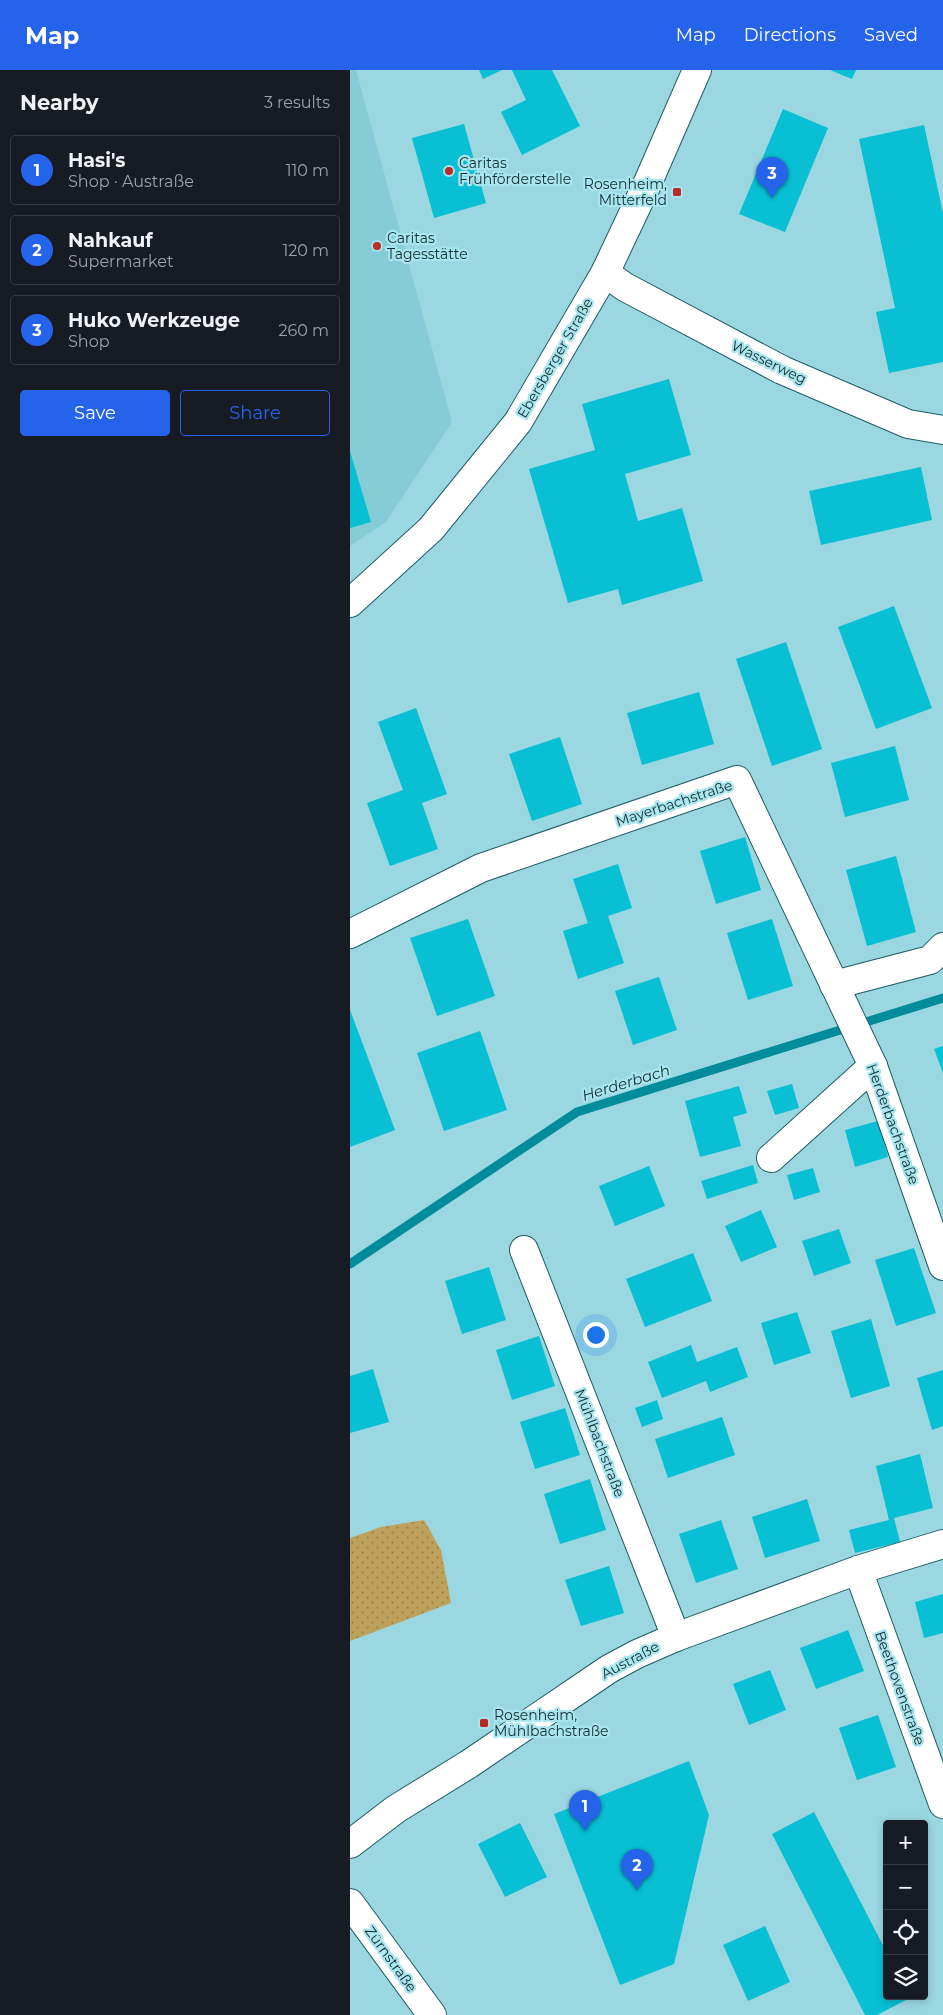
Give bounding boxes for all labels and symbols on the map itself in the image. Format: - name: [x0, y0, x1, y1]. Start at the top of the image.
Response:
- place label: Caritas Frühförderstelle: [459, 154, 571, 188]
- pin: 3: [756, 157, 788, 198]
- marker: Caritas Frühförderstelle: [443, 165, 455, 177]
- place label: Rosenheim, Mitterfeld: [584, 175, 667, 209]
- marker: Rosenheim, Mitterfeld: [671, 186, 683, 198]
- place label: Caritas Tagesstätte: [387, 229, 468, 263]
- marker: Caritas Tagesstätte: [371, 240, 383, 252]
- street label: Ebersberger Straße: [513, 295, 597, 421]
- street label: Wasserweg: [729, 336, 809, 388]
- street label: Mayerbachstraße: [614, 776, 734, 830]
- water label: Herderbach: [580, 1060, 672, 1105]
- street label: Herderbachstraße: [863, 1061, 923, 1187]
- your location: [583, 1322, 609, 1348]
- street label: Mühlbachstraße: [571, 1386, 629, 1500]
- street label: Beethovenstraße: [871, 1628, 929, 1748]
- street label: Austraße: [598, 1637, 662, 1683]
- place label: Rosenheim, Mühlbachstraße: [494, 1706, 609, 1740]
- marker: Rosenheim, Mühlbachstraße: [478, 1717, 490, 1729]
- pin: 1: [569, 1790, 601, 1831]
- pin: 2: [621, 1849, 653, 1890]
- street label: Zürnstraße: [361, 1923, 421, 1995]

